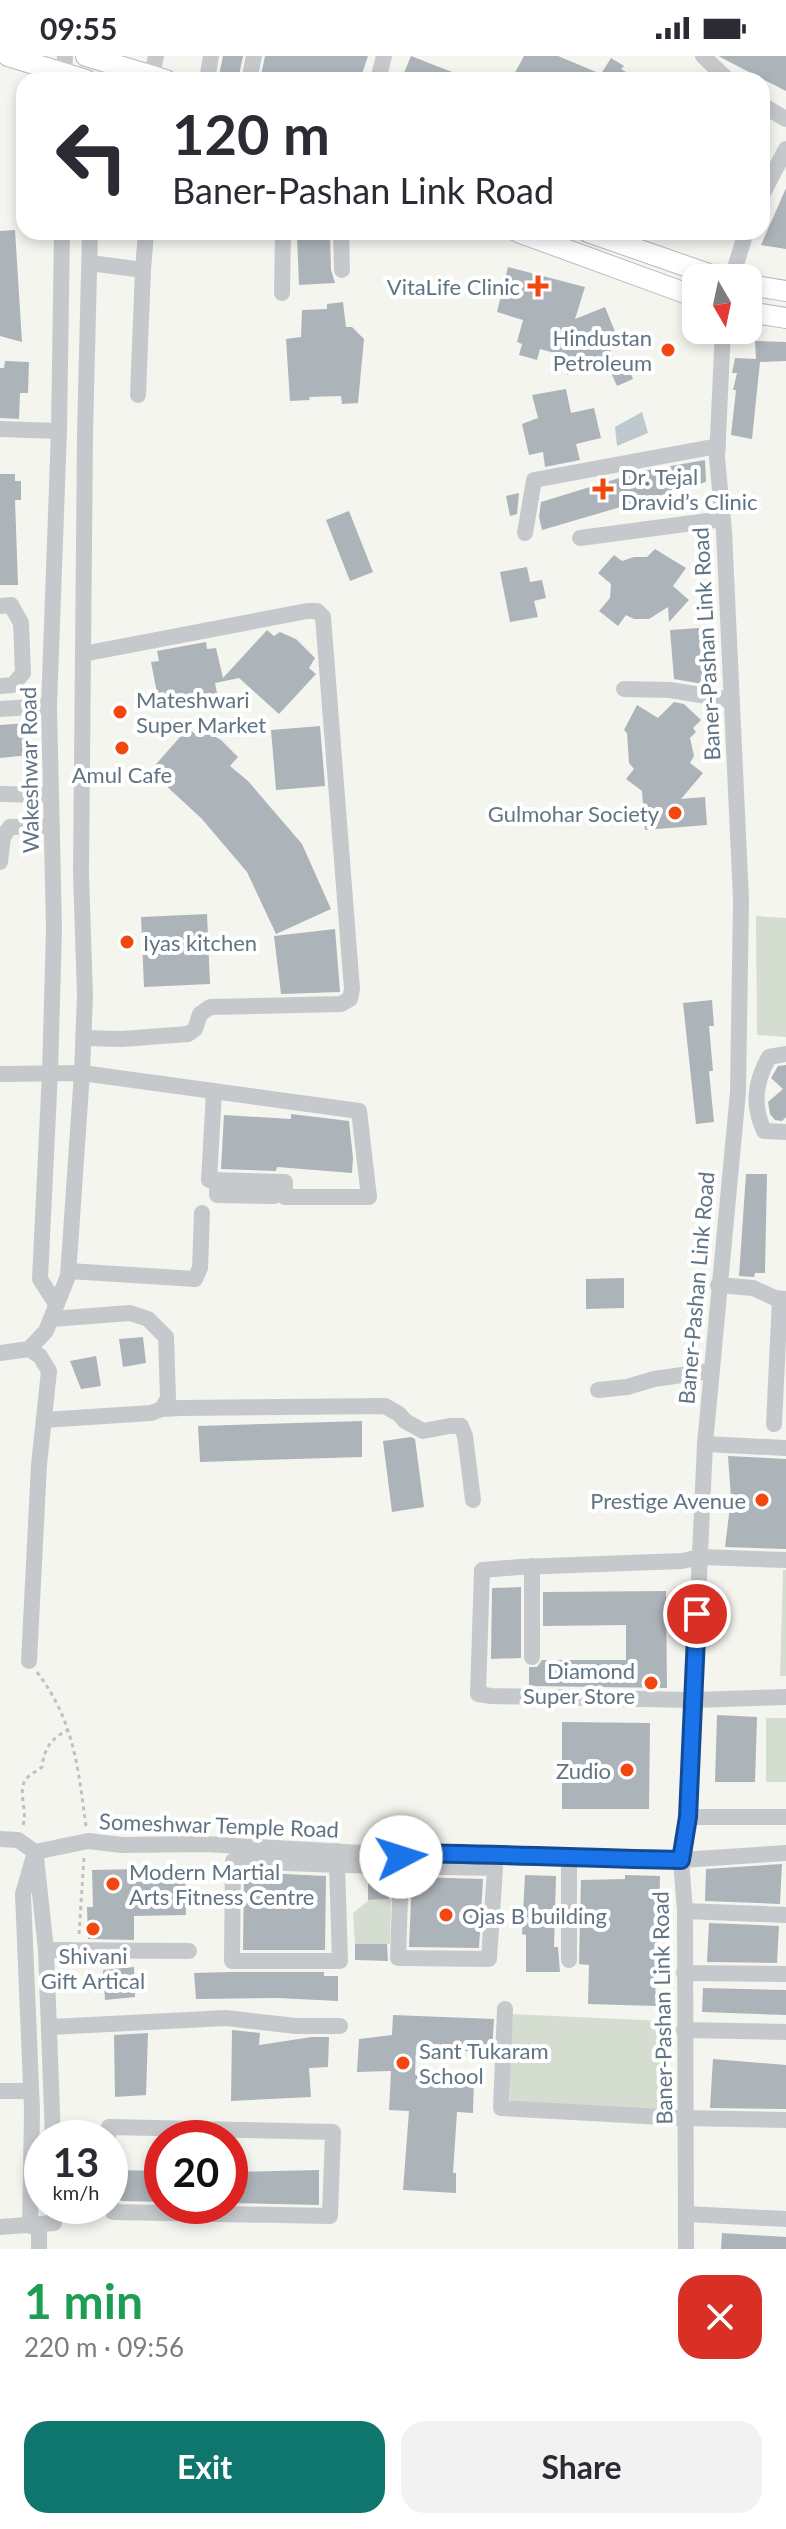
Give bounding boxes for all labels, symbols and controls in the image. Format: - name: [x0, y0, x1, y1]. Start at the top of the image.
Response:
- text: 09:55: [40, 10, 117, 46]
- text: 120 m: [172, 100, 330, 167]
- icon: left: [40, 104, 144, 208]
- text: Baner-Pashan Link Road: [172, 168, 554, 212]
- north arrow: [682, 264, 762, 344]
- map controls: [682, 264, 762, 344]
- place label: VitaLife Clinic: [387, 273, 520, 300]
- marker: VitaLife Clinic: [527, 275, 549, 297]
- place label: Hindustan Petroleum: [553, 324, 652, 376]
- marker: Hindustan Petroleum: [659, 341, 677, 359]
- place label: Dr. Tejal Dravid’s Clinic: [621, 463, 758, 515]
- marker: Dr. Tejal Dravid’s Clinic: [592, 478, 614, 500]
- street label: Baner-Pashan Link Road: [686, 527, 726, 761]
- place label: Mateshwari Super Market: [136, 686, 266, 738]
- street label: Wakeshwar Road: [14, 687, 44, 853]
- marker: Mateshwari Super Market: [111, 703, 129, 721]
- marker: Amul Cafe: [113, 739, 131, 757]
- place label: Amul Cafe: [72, 761, 172, 788]
- place label: Gulmohar Society: [488, 800, 660, 827]
- marker: Gulmohar Society: [666, 804, 684, 822]
- place label: Iyas kitchen: [143, 929, 257, 956]
- marker: Iyas kitchen: [118, 933, 136, 951]
- street label: Baner-Pashan Link Road: [672, 1171, 720, 1405]
- place label: Prestige Avenue: [590, 1487, 746, 1514]
- marker: Prestige Avenue: [753, 1491, 771, 1509]
- pin: [663, 1580, 731, 1648]
- icon: arrive: [675, 1592, 719, 1636]
- place label: Diamond Super Store: [523, 1657, 635, 1709]
- marker: Diamond Super Store: [642, 1674, 660, 1692]
- place label: Zudio: [556, 1757, 611, 1784]
- marker: Zudio: [618, 1761, 636, 1779]
- street label: Someshwar Temple Road: [99, 1807, 339, 1843]
- position arrow: [359, 1815, 443, 1899]
- place label: Modern Martial Arts Fitness Centre: [129, 1858, 314, 1910]
- marker: Modern Martial Arts Fitness Centre: [104, 1875, 122, 1893]
- street label: Baner-Pashan Link Road: [646, 1891, 678, 2125]
- place label: Ojas B building: [462, 1902, 607, 1929]
- marker: Ojas B building: [437, 1906, 455, 1924]
- marker: Shivani Gift Artical: [84, 1920, 102, 1938]
- place label: Shivani Gift Artical: [41, 1942, 145, 1994]
- place label: Sant Tukaram School: [419, 2037, 549, 2089]
- marker: Sant Tukaram School: [394, 2054, 412, 2072]
- speed limit sign: 20: [144, 2120, 248, 2224]
- text: 13: [53, 2138, 99, 2186]
- text: km/h: [53, 2180, 99, 2204]
- text: 1 min: [24, 2272, 143, 2329]
- button: close: [678, 2275, 762, 2359]
- text: 220 m · 09:56: [24, 2331, 184, 2363]
- button: Exit: [24, 2421, 385, 2513]
- button: Share: [401, 2421, 762, 2513]

